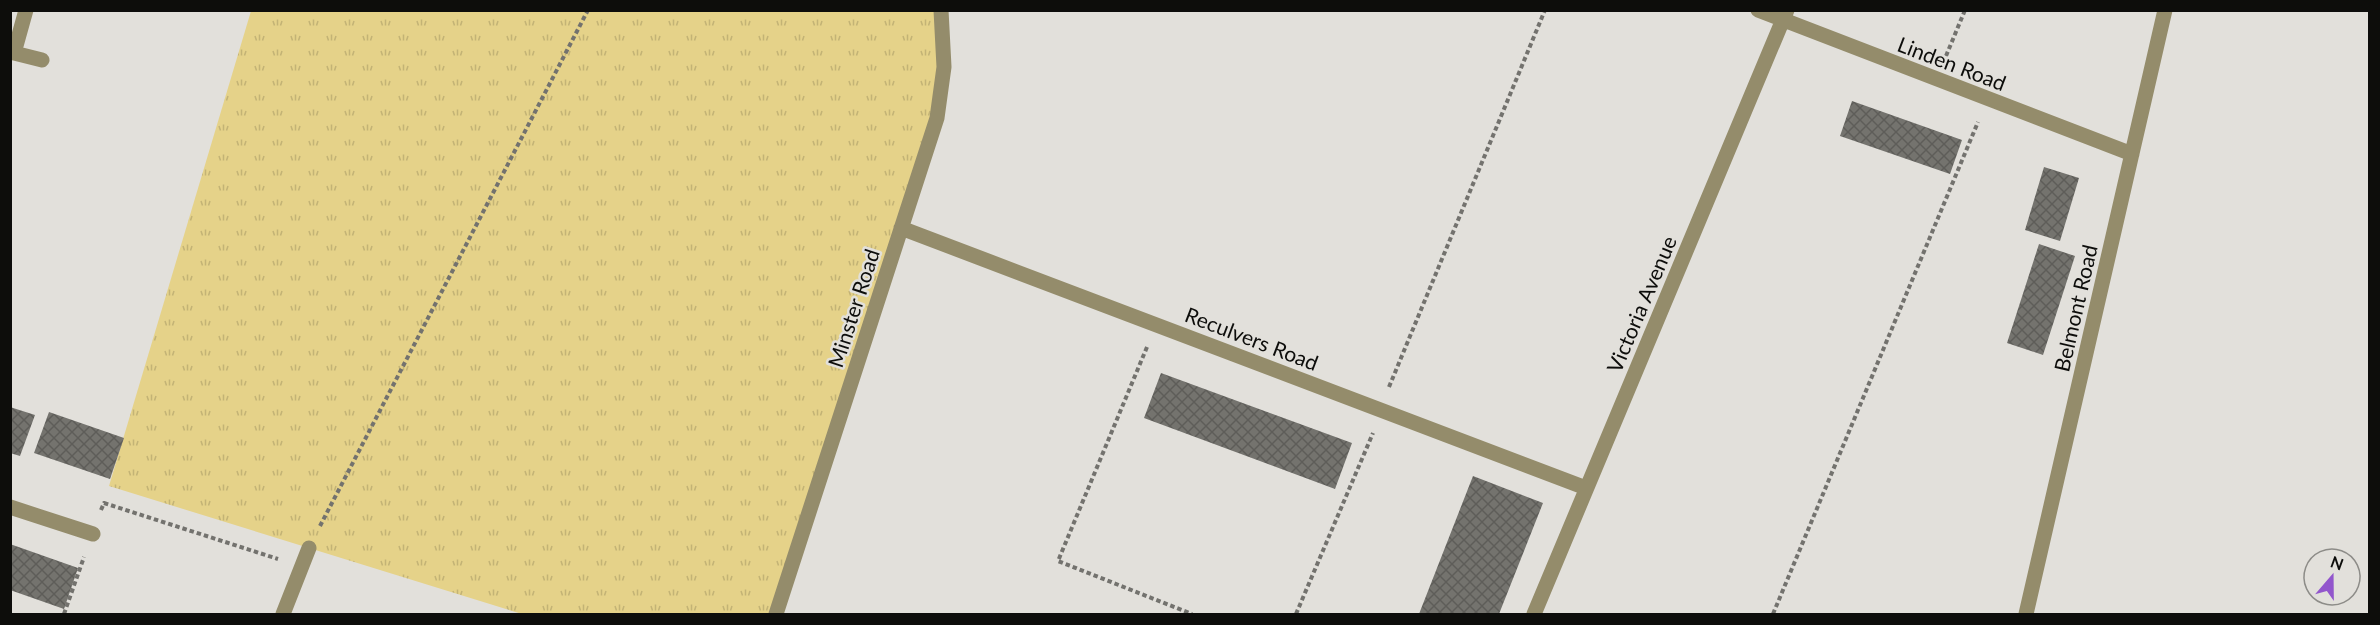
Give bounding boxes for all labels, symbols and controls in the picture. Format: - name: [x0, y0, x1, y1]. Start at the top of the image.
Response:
- street label: Linden Road: [1894, 31, 2010, 95]
- street label: Victoria Avenue: [1601, 232, 1681, 376]
- street label: Belmont Road: [2048, 242, 2102, 374]
- street label: Minster Road: [822, 246, 884, 370]
- street label: Reculvers Road: [1182, 301, 1322, 375]
- north arrow: [2302, 547, 2362, 607]
- text: N: [2328, 551, 2346, 573]

